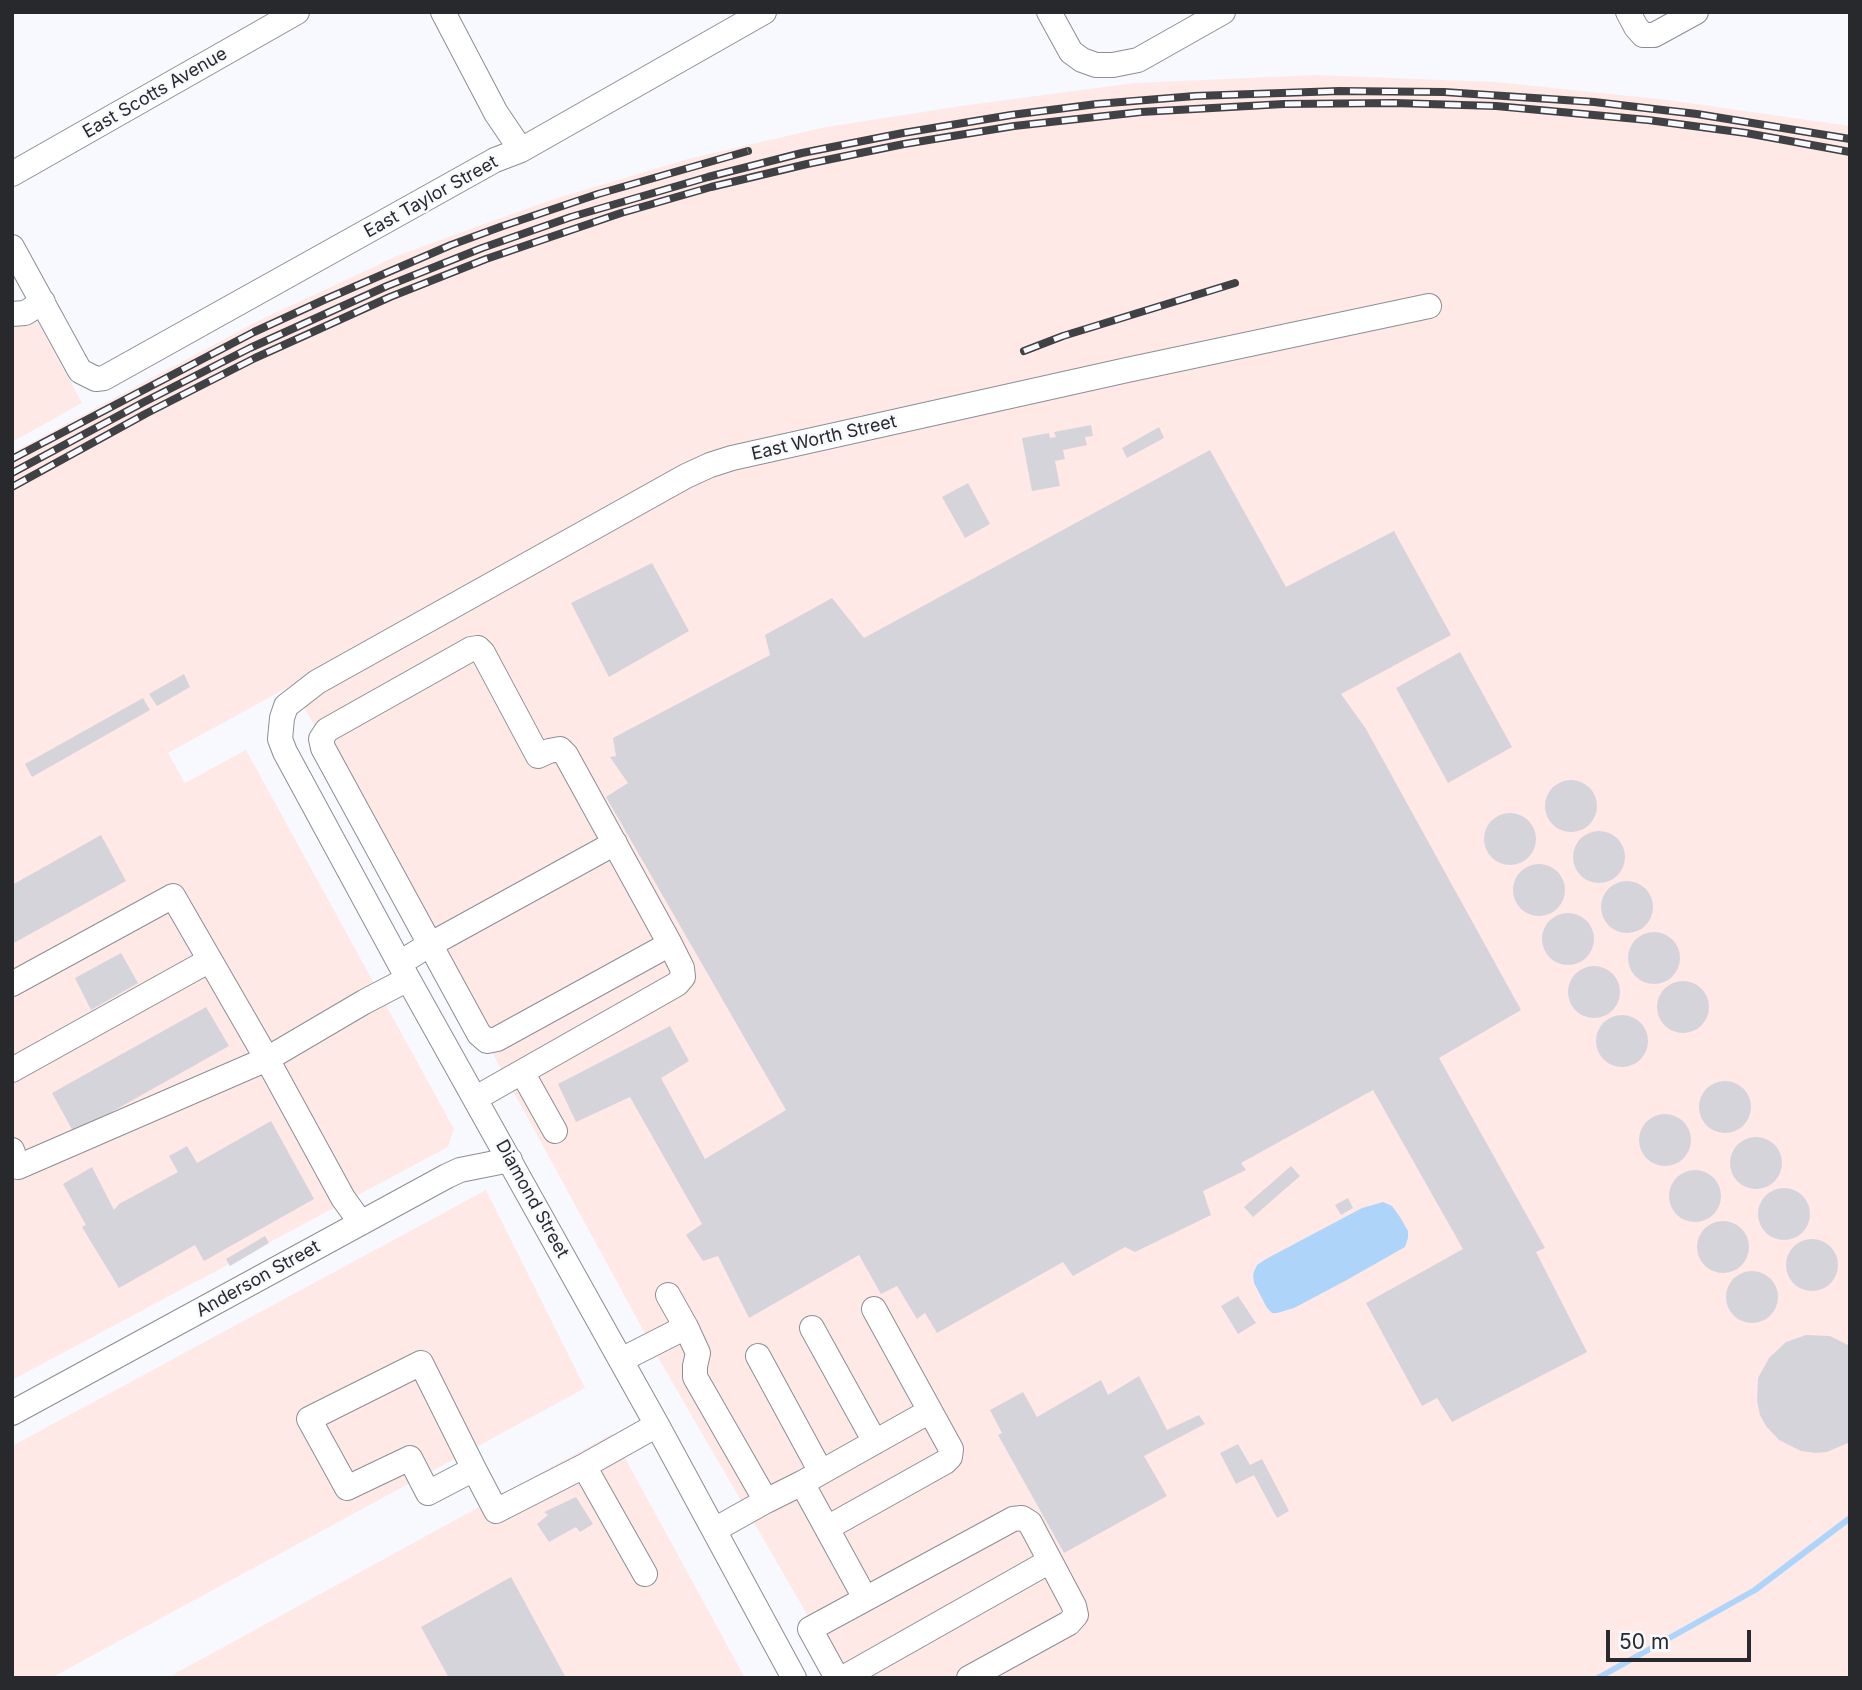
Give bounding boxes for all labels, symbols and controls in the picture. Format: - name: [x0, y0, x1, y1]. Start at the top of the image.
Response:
- street label: East Scotts Avenue: [79, 43, 231, 143]
- street label: East Taylor Street: [360, 151, 502, 243]
- street label: East Worth Street: [749, 411, 899, 465]
- street label: Diamond Street: [491, 1136, 573, 1262]
- street label: Anderson Street: [192, 1236, 324, 1322]
- scale bar: [1610, 1616, 1755, 1660]
- text: 50 m: [1619, 1629, 1669, 1654]

